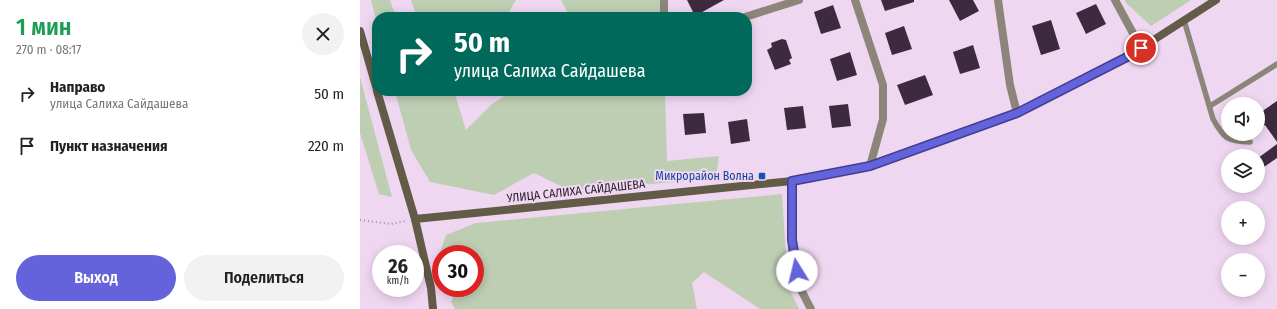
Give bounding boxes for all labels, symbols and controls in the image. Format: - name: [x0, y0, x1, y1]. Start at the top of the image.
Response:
- text: 1 мин: [16, 13, 72, 41]
- button: close: [302, 13, 344, 55]
- text: 50 m: [454, 26, 510, 59]
- icon: right: [388, 28, 440, 80]
- pin: [1124, 31, 1158, 65]
- icon: arrive: [1130, 37, 1152, 59]
- text: 270 m · 08:17: [16, 42, 81, 57]
- text: улица Салиха Сайдашева: [454, 60, 645, 82]
- text: Направо: [50, 78, 105, 96]
- icon: right: [16, 83, 38, 105]
- text: 50 m: [314, 85, 344, 103]
- text: улица Салиха Сайдашева: [50, 96, 188, 111]
- map controls: [1221, 97, 1265, 297]
- button: sound: [1221, 97, 1265, 141]
- icon: arrive: [16, 135, 38, 157]
- text: Пункт назначения: [50, 137, 168, 155]
- text: 220 m: [308, 137, 344, 155]
- button: layers: [1221, 149, 1265, 193]
- place label: Микрорайон Волна: [655, 169, 754, 183]
- marker: Микрорайон Волна: [757, 171, 767, 181]
- street label: УЛИЦА САЛИХА САЙДАШЕВА: [505, 176, 647, 205]
- button: +: [1221, 201, 1265, 245]
- speed limit sign: 30: [432, 245, 484, 297]
- position arrow: [776, 250, 818, 292]
- button: −: [1221, 253, 1265, 297]
- text: 26: [388, 254, 408, 278]
- button: Выход: [16, 255, 176, 301]
- button: Поделиться: [184, 255, 344, 301]
- text: km/h: [387, 275, 409, 287]

